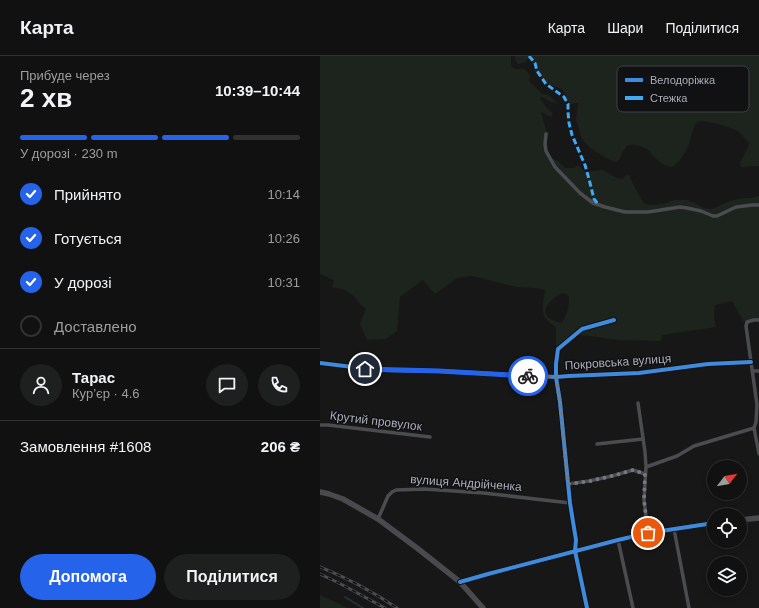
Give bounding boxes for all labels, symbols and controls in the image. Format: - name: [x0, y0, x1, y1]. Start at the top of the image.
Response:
- text: Карта: [20, 17, 74, 38]
- text: Карта: [548, 20, 585, 36]
- text: Шари: [607, 20, 643, 36]
- text: Поділитися: [665, 20, 739, 36]
- legend: [617, 66, 749, 112]
- text: Прибуде через: [20, 68, 110, 83]
- text: Велодоріжка: [650, 74, 716, 86]
- text: 10:39–10:44: [215, 82, 300, 99]
- text: 2 хв: [20, 83, 72, 113]
- text: Стежка: [650, 92, 688, 104]
- text: У дорозі · 230 m: [20, 146, 118, 161]
- icon: check: [20, 183, 42, 205]
- text: Прийнято: [54, 186, 121, 203]
- text: 10:14: [267, 187, 300, 202]
- icon: check: [20, 227, 42, 249]
- text: Готується: [54, 230, 122, 247]
- text: 10:26: [267, 231, 300, 246]
- icon: check: [20, 271, 42, 293]
- text: У дорозі: [54, 274, 112, 291]
- text: 10:31: [267, 275, 300, 290]
- text: Доставлено: [54, 318, 137, 335]
- street label: Покровська вулиця: [564, 351, 672, 373]
- pin: [348, 352, 382, 386]
- courier: [508, 356, 548, 396]
- icon: home: [354, 358, 376, 380]
- button: person: [20, 364, 62, 406]
- button: chat: [206, 364, 248, 406]
- button: phone: [258, 364, 300, 406]
- icon: bike: [517, 365, 539, 387]
- text: Тарас: [72, 369, 115, 386]
- text: Кур’єр · 4.6: [72, 386, 140, 401]
- street label: Крутий провулок: [329, 408, 424, 434]
- text: Замовлення #1608: [20, 438, 151, 455]
- text: 206 ₴: [261, 438, 300, 455]
- north arrow: [707, 460, 747, 500]
- map controls: [707, 460, 747, 596]
- street label: вулиця Андрійченка: [410, 472, 523, 494]
- button: locate: [707, 508, 747, 548]
- pin: [631, 516, 665, 550]
- icon: bag: [637, 522, 659, 544]
- button: Допомога: [20, 554, 156, 600]
- button: Поділитися: [164, 554, 300, 600]
- button: layers: [707, 556, 747, 596]

